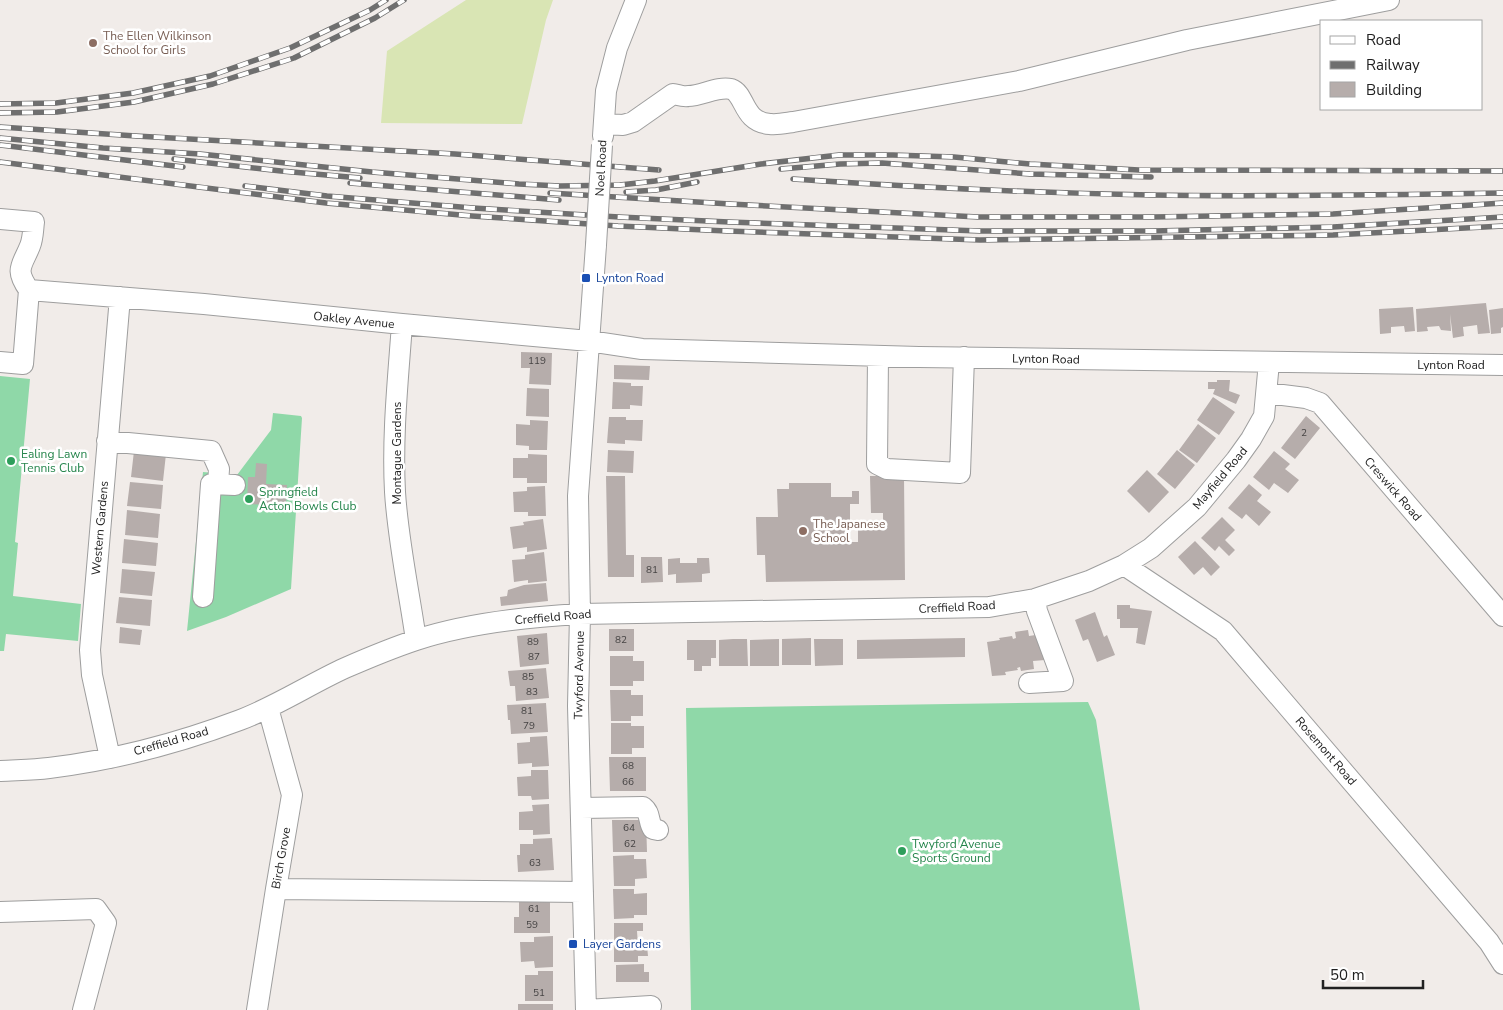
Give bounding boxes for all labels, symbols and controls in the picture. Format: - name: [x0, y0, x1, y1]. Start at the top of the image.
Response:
- legend: [1320, 20, 1483, 110]
- place label: The Ellen Wilkinson School for Girls: [103, 28, 211, 58]
- text: Road: [1366, 30, 1401, 50]
- marker: The Ellen Wilkinson School for Girls: [87, 37, 99, 49]
- text: Railway: [1366, 55, 1420, 75]
- text: Building: [1366, 80, 1422, 100]
- street label: Noel Road: [592, 139, 610, 197]
- place label: Lynton Road: [596, 270, 664, 286]
- marker: Lynton Road: [580, 272, 592, 284]
- street label: Oakley Avenue: [313, 308, 395, 332]
- street label: Lynton Road: [1012, 350, 1080, 368]
- house number: 119: [528, 354, 546, 368]
- street label: Lynton Road: [1417, 357, 1485, 373]
- street label: Montague Gardens: [389, 401, 405, 504]
- house number: 2: [1301, 426, 1307, 440]
- street label: Mayfield Road: [1189, 443, 1251, 513]
- place label: Ealing Lawn Tennis Club: [21, 446, 87, 476]
- street label: Creswick Road: [1361, 454, 1425, 524]
- marker: Ealing Lawn Tennis Club: [5, 455, 17, 467]
- street label: Western Gardens: [88, 480, 112, 576]
- place label: Springfield Acton Bowls Club: [259, 484, 356, 514]
- marker: Springfield Acton Bowls Club: [243, 493, 255, 505]
- place label: The Japanese School: [813, 516, 885, 546]
- marker: The Japanese School: [797, 525, 809, 537]
- house number: 81: [646, 563, 658, 577]
- street label: Creffield Road: [918, 597, 996, 617]
- street label: Creffield Road: [514, 606, 592, 628]
- street label: Twyford Avenue: [570, 631, 588, 719]
- house number: 82: [615, 633, 627, 647]
- house number: 89: [527, 635, 539, 649]
- house number: 87: [528, 650, 540, 664]
- house number: 85: [522, 670, 534, 684]
- house number: 83: [526, 685, 538, 699]
- house number: 81: [521, 704, 533, 718]
- street label: Rosemont Road: [1292, 713, 1360, 789]
- house number: 79: [523, 719, 535, 733]
- street label: Creffield Road: [132, 723, 210, 759]
- house number: 68: [622, 759, 634, 773]
- house number: 66: [622, 775, 634, 789]
- house number: 64: [623, 821, 635, 835]
- street label: Birch Grove: [268, 826, 294, 890]
- place label: Twyford Avenue Sports Ground: [912, 836, 1001, 866]
- house number: 62: [624, 837, 636, 851]
- marker: Twyford Avenue Sports Ground: [896, 845, 908, 857]
- house number: 63: [529, 856, 541, 870]
- house number: 61: [528, 902, 540, 916]
- house number: 59: [526, 918, 538, 932]
- place label: Layer Gardens: [583, 936, 661, 952]
- marker: Layer Gardens: [567, 938, 579, 950]
- scale bar: [1323, 958, 1423, 990]
- text: 50 m: [1330, 965, 1365, 985]
- house number: 51: [533, 986, 545, 1000]

